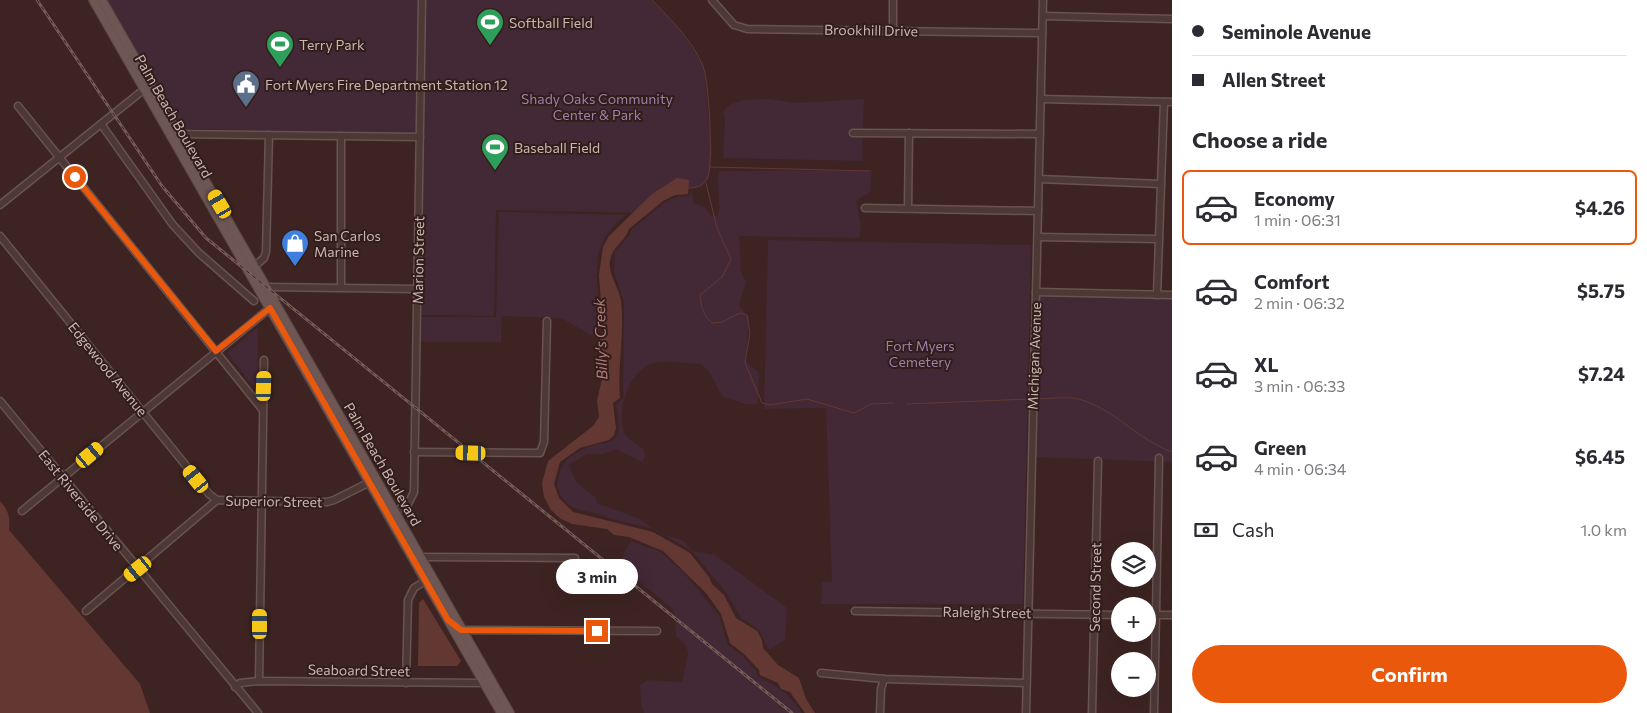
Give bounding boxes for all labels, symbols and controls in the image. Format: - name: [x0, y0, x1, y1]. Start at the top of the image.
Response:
- sports icon: Softball Field: [475, 7, 505, 46]
- place label: Softball Field: [509, 14, 593, 31]
- text: Seminole Avenue: [1222, 20, 1371, 43]
- street label: Brookhill Drive: [824, 21, 918, 39]
- sports icon: Terry Park: [265, 29, 295, 68]
- place label: Terry Park: [299, 36, 365, 53]
- street label: Palm Beach Boulevard: [132, 51, 216, 181]
- text: Allen Street: [1222, 68, 1325, 91]
- public building icon: Fort Myers Fire Department Station 12: [231, 69, 261, 108]
- place label: Fort Myers Fire Department Station 12: [265, 76, 508, 93]
- park label: Shady Oaks Community Center & Park: [521, 90, 673, 123]
- text: Choose a ride: [1192, 126, 1327, 153]
- sports icon: Baseball Field: [480, 132, 510, 171]
- place label: Baseball Field: [514, 139, 600, 156]
- route start: [64, 166, 86, 188]
- icon: car: [1194, 185, 1239, 230]
- car: [206, 187, 233, 221]
- text: Economy: [1254, 187, 1335, 210]
- text: $4.26: [1575, 196, 1625, 219]
- text: 1 min · 06:31: [1254, 210, 1341, 229]
- street label: Marion Street: [409, 215, 427, 304]
- place label: San Carlos Marine: [314, 227, 381, 260]
- shop icon: San Carlos Marine: [280, 228, 310, 267]
- icon: car: [1194, 268, 1239, 313]
- text: Comfort: [1254, 270, 1330, 293]
- text: $5.75: [1577, 279, 1625, 302]
- text: 2 min · 06:32: [1254, 293, 1345, 312]
- water label: Billy's Creek: [590, 297, 610, 380]
- street label: Michigan Avenue: [1024, 302, 1044, 410]
- street label: Edgewood Avenue: [65, 319, 151, 419]
- park label: Fort Myers Cemetery: [885, 337, 955, 370]
- icon: car: [1194, 351, 1239, 396]
- text: XL: [1254, 353, 1279, 376]
- text: $7.24: [1578, 362, 1625, 385]
- car: [255, 371, 272, 401]
- text: 3 min · 06:33: [1254, 376, 1345, 395]
- street label: Palm Beach Boulevard: [341, 399, 425, 529]
- icon: car: [1194, 434, 1239, 479]
- text: Green: [1254, 436, 1306, 459]
- car: [73, 440, 106, 470]
- car: [455, 445, 486, 461]
- text: $6.45: [1575, 445, 1625, 468]
- street label: East Riverside Drive: [35, 446, 127, 554]
- text: 4 min · 06:34: [1254, 459, 1346, 478]
- car: [180, 463, 211, 495]
- street label: Superior Street: [225, 492, 323, 510]
- icon: cash: [1192, 516, 1220, 544]
- text: Cash: [1232, 518, 1274, 541]
- text: 1.0 km: [1581, 520, 1627, 539]
- street label: Second Street: [1086, 542, 1104, 632]
- map controls: [1111, 542, 1156, 697]
- button: layers: [1111, 542, 1156, 587]
- car: [121, 554, 154, 584]
- callout: 3 min: [556, 558, 638, 594]
- text: 3 min: [577, 567, 617, 586]
- button: +: [1111, 597, 1156, 642]
- street label: Raleigh Street: [942, 603, 1032, 621]
- car: [252, 609, 267, 639]
- route end: [586, 620, 608, 642]
- button: Confirm: [1192, 645, 1627, 703]
- button: −: [1111, 652, 1156, 697]
- street label: Seaboard Street: [308, 661, 411, 679]

